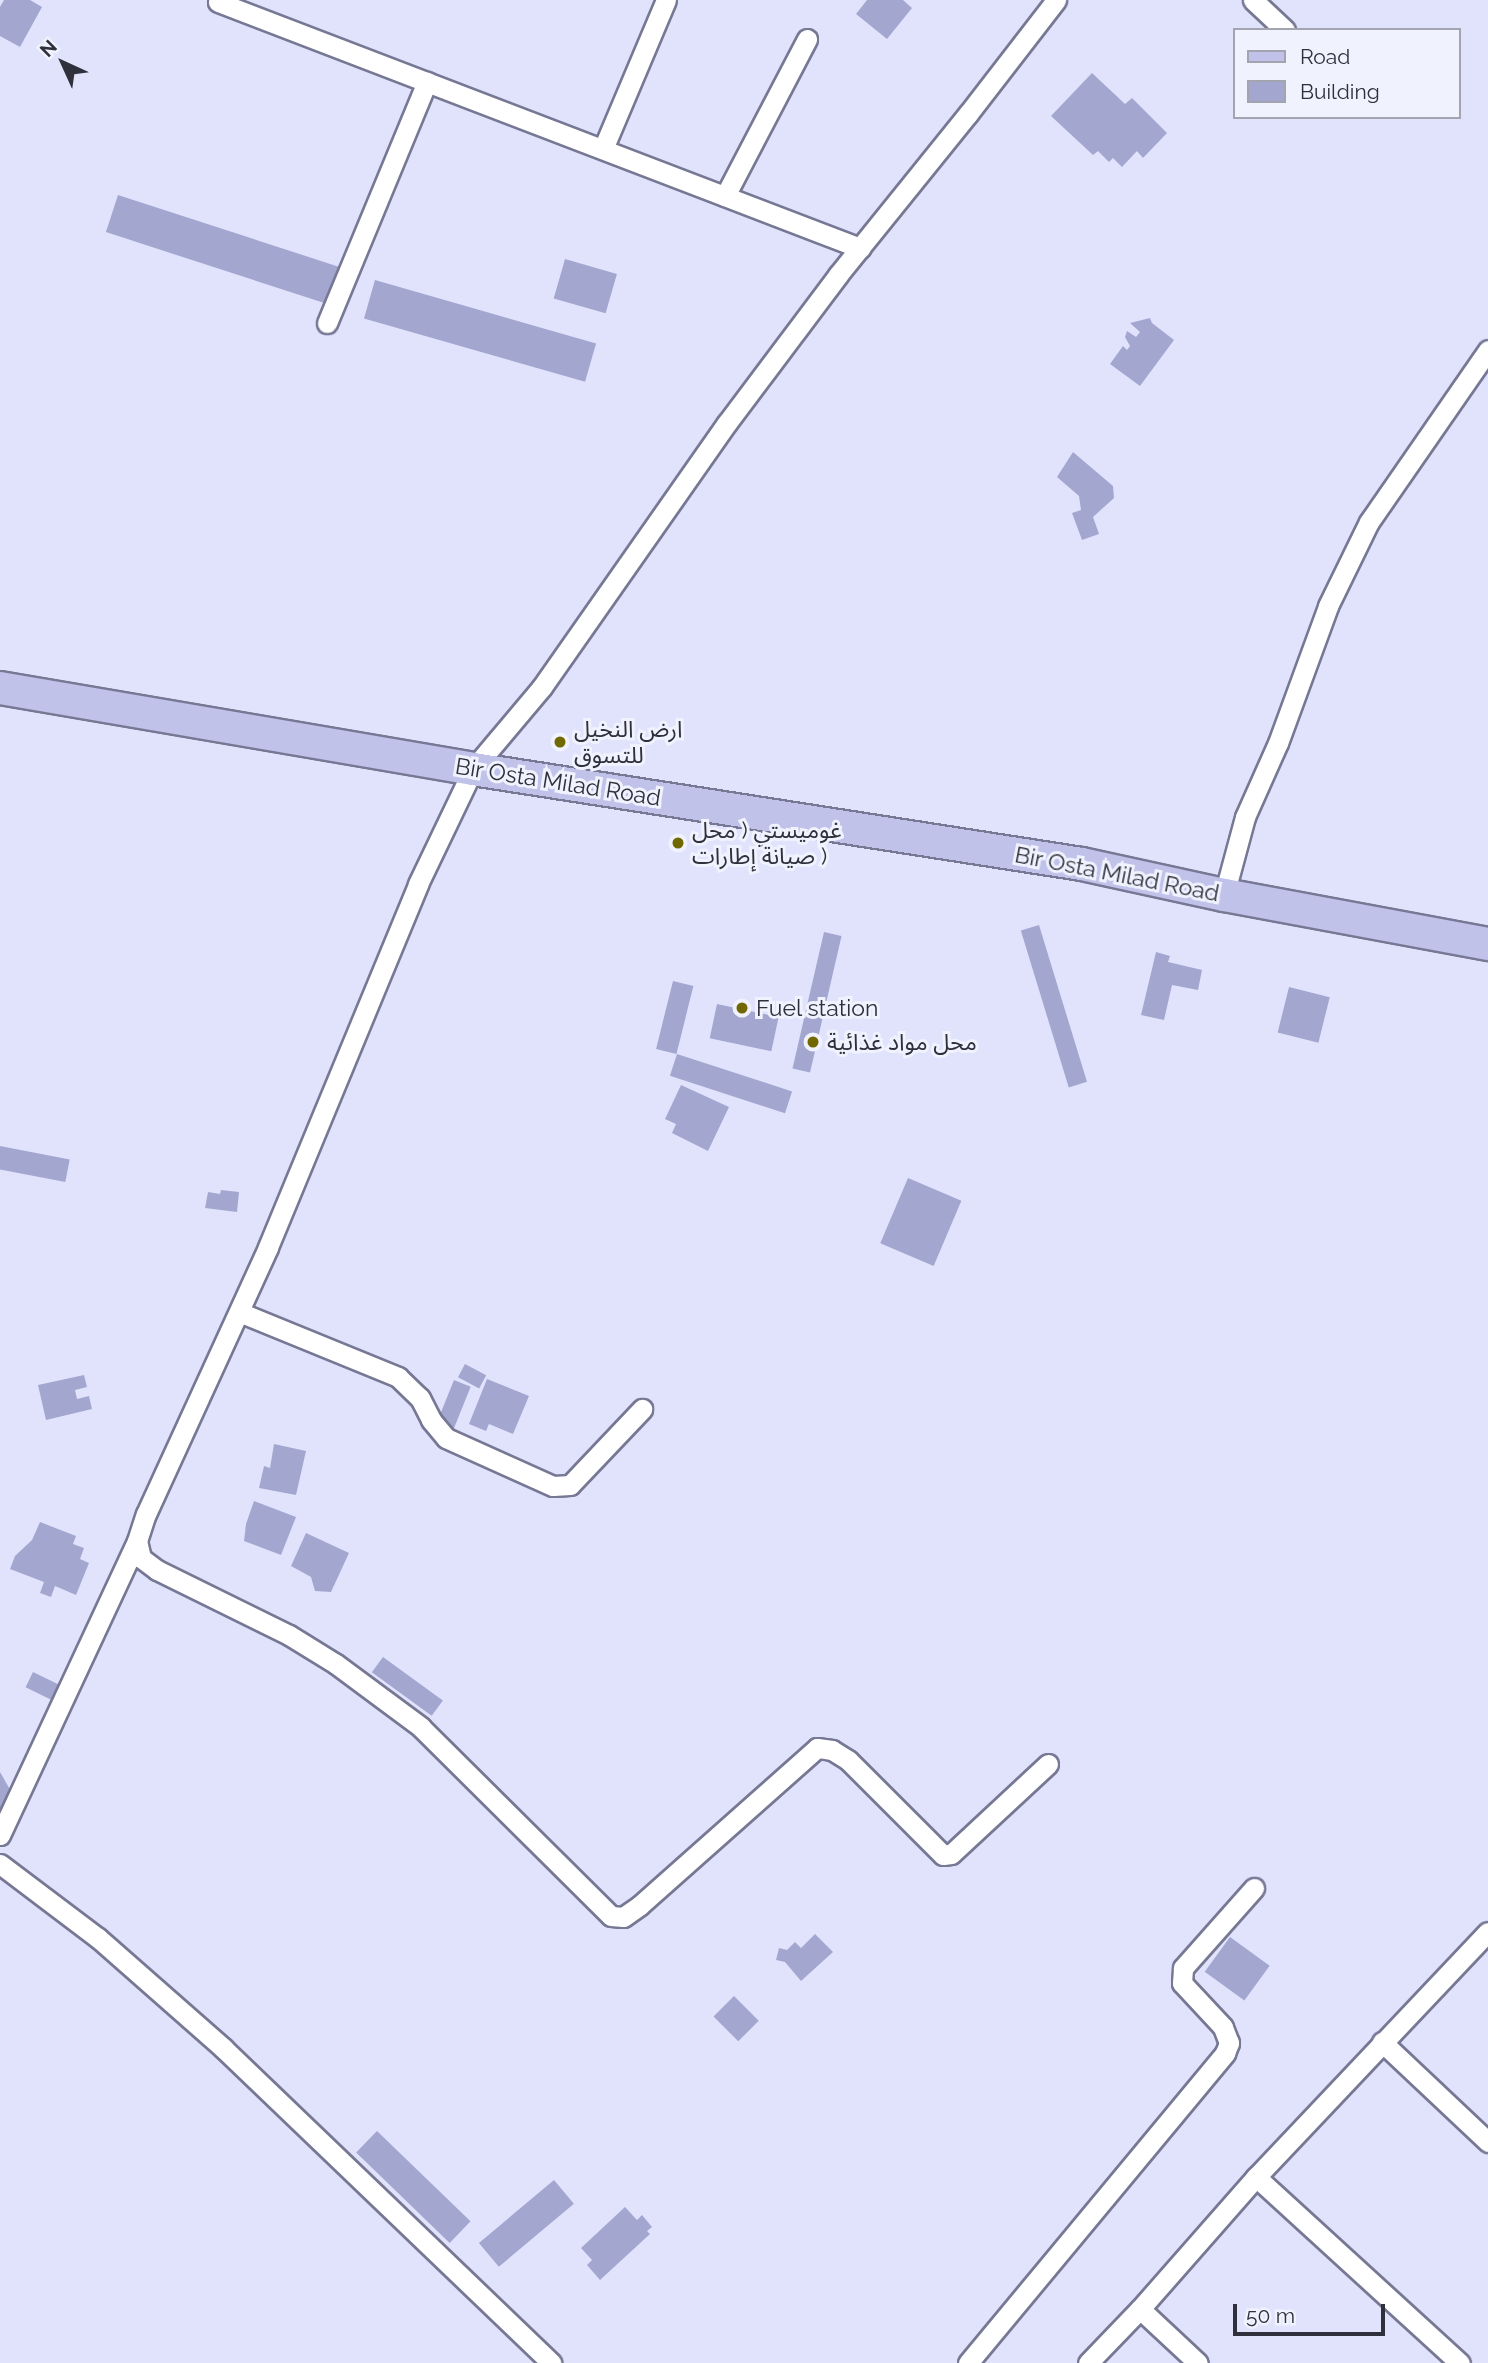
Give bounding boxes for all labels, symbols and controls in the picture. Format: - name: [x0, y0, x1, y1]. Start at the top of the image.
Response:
- north arrow: [28, 28, 98, 98]
- legend: [1232, 28, 1460, 119]
- text: N: [35, 35, 61, 61]
- text: Road: [1300, 44, 1350, 69]
- text: Building: [1300, 79, 1380, 104]
- place label: ارض النخيل للتسوق: [574, 715, 682, 769]
- marker: ارض النخيل للتسوق: [552, 734, 568, 750]
- street label: Bir Osta Milad Road: [453, 752, 663, 812]
- place label: غوميستي ( محل صيانة إطارات ): [692, 816, 842, 870]
- marker: غوميستي ( محل صيانة إطارات ): [670, 835, 686, 851]
- street label: Bir Osta Milad Road: [1012, 841, 1222, 907]
- place label: Fuel station: [756, 994, 879, 1022]
- marker: Fuel station: [734, 1000, 750, 1016]
- place label: محل مواد غذائية: [827, 1028, 977, 1056]
- marker: محل مواد غذائية: [805, 1034, 821, 1050]
- scale bar: [1236, 2290, 1388, 2334]
- text: 50 m: [1246, 2303, 1295, 2328]

